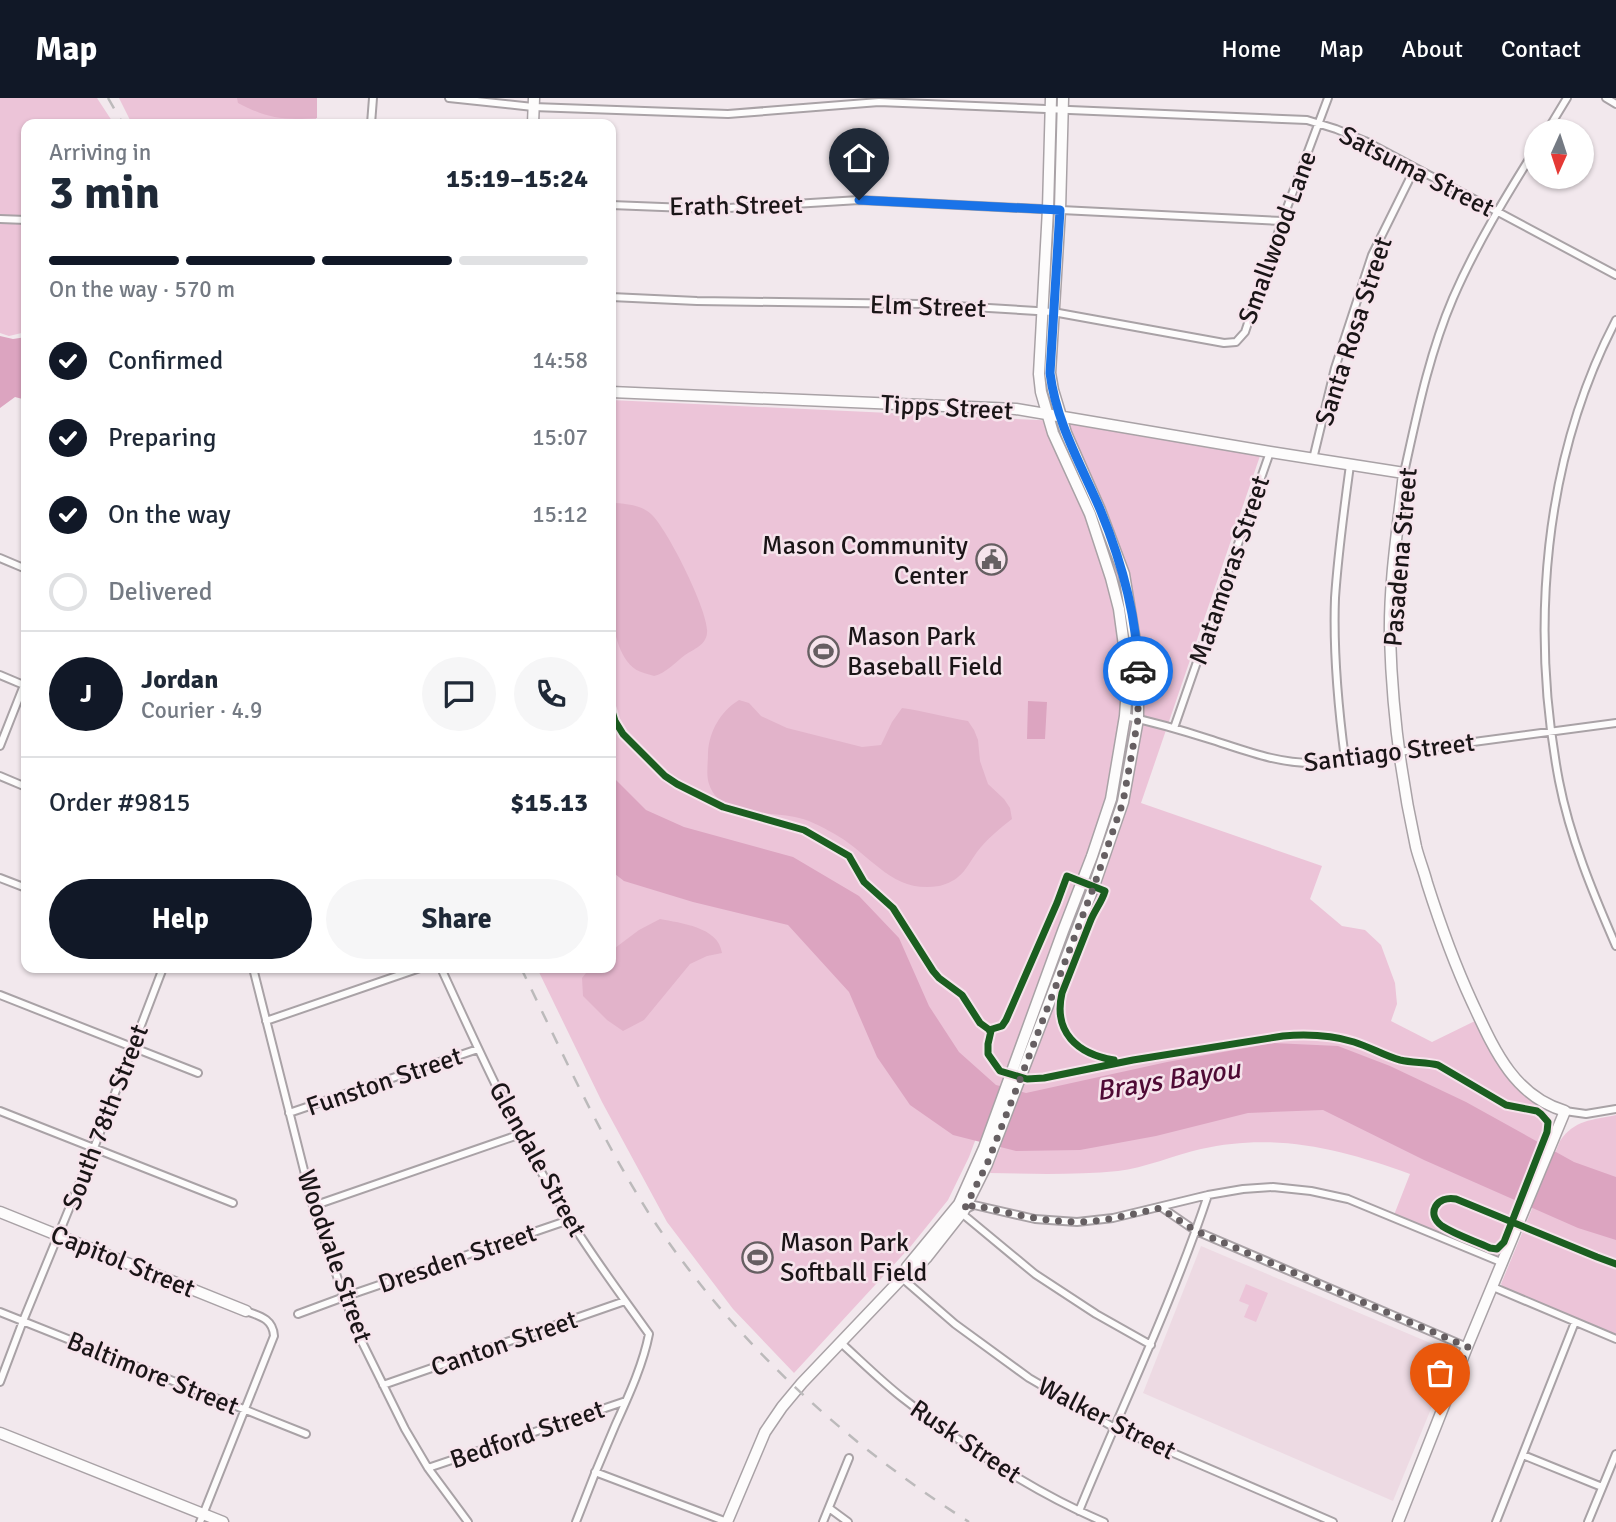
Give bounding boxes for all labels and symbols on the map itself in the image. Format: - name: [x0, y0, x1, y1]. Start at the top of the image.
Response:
- street label: Satsuma Street: [1334, 119, 1499, 225]
- north arrow: [1524, 119, 1594, 189]
- pin: [829, 128, 889, 200]
- street label: Smallwood Lane: [1232, 146, 1324, 328]
- street label: Erath Street: [669, 189, 803, 223]
- street label: Santa Rosa Street: [1308, 233, 1400, 430]
- street label: Elm Street: [869, 289, 987, 325]
- street label: Tipps Street: [880, 389, 1014, 427]
- street label: Pasadena Street: [1377, 466, 1425, 648]
- street label: Matamoras Street: [1183, 472, 1277, 669]
- place label: Mason Community Center: [762, 530, 968, 592]
- public building icon: Mason Community Center: [974, 543, 1008, 577]
- place label: Mason Park Baseball Field: [847, 621, 1003, 683]
- sports icon: Mason Park Baseball Field: [807, 634, 841, 668]
- courier: [1103, 636, 1173, 706]
- street label: Santiago Street: [1302, 727, 1476, 779]
- street label: South 78th Street: [56, 1020, 156, 1215]
- street label: Funston Street: [302, 1040, 466, 1124]
- water label: Brays Bayou: [1094, 1052, 1244, 1108]
- street label: Glendale Street: [481, 1076, 593, 1243]
- street label: Woodvale Street: [290, 1166, 379, 1347]
- street label: Dresden Street: [374, 1217, 540, 1301]
- street label: Capitol Street: [46, 1218, 199, 1305]
- place label: Mason Park Softball Field: [780, 1227, 927, 1289]
- sports icon: Mason Park Softball Field: [740, 1240, 774, 1274]
- street label: Canton Street: [427, 1304, 582, 1384]
- street label: Baltimore Street: [62, 1325, 243, 1423]
- pin: [1410, 1343, 1470, 1415]
- street label: Walker Street: [1032, 1370, 1181, 1467]
- street label: Rusk Street: [904, 1393, 1027, 1491]
- street label: Bedford Street: [446, 1394, 609, 1476]

